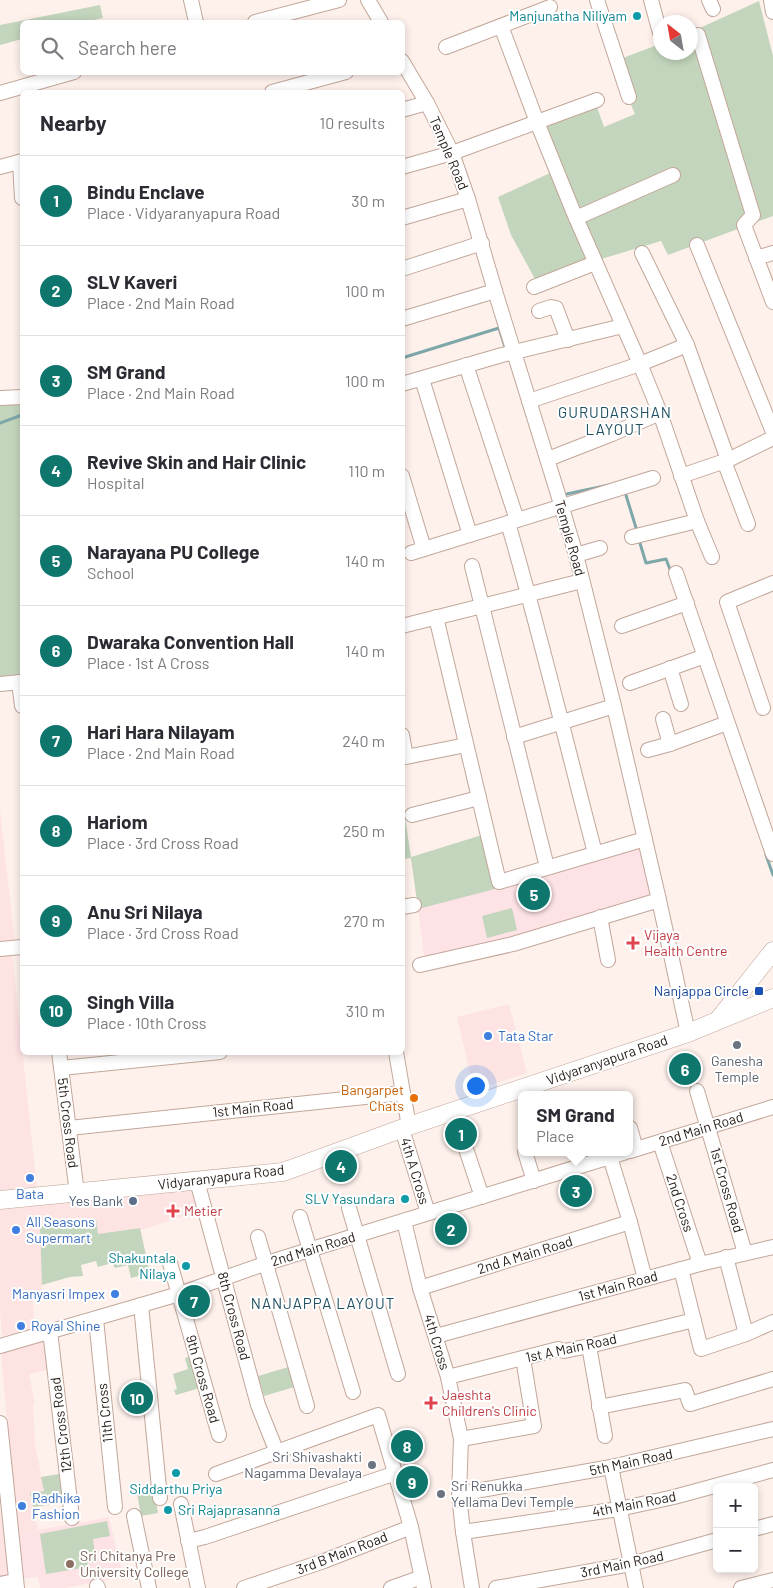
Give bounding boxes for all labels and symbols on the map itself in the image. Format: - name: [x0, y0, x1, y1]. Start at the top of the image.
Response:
- place label: Manjunatha Niliyam: [509, 7, 627, 24]
- marker: Manjunatha Niliyam: [631, 10, 643, 22]
- north arrow: [653, 15, 698, 60]
- street label: Temple Road: [426, 113, 473, 192]
- district label: GURUDARSHAN LAYOUT: [558, 403, 672, 438]
- street label: Temple Road: [552, 498, 589, 578]
- pin: 5: [518, 875, 550, 913]
- place label: Vijaya Health Centre: [644, 926, 727, 959]
- marker: Vijaya Health Centre: [626, 936, 640, 950]
- place label: Nanjappa Circle: [654, 982, 749, 999]
- marker: Nanjappa Circle: [753, 985, 765, 997]
- place label: Tata Star: [498, 1027, 553, 1044]
- marker: Tata Star: [482, 1030, 494, 1042]
- street label: Vidyaranyapura Road: [544, 1031, 670, 1088]
- marker: Ganesha Temple: [731, 1039, 743, 1051]
- pin: 6: [669, 1050, 701, 1088]
- place label: Ganesha Temple: [711, 1052, 763, 1085]
- your location: [463, 1073, 489, 1099]
- street label: 5th Cross Road: [55, 1077, 82, 1169]
- place label: Bangarpet Chats: [341, 1081, 404, 1114]
- marker: Bangarpet Chats: [408, 1092, 420, 1104]
- street label: 1st Main Road: [212, 1095, 294, 1120]
- street label: 2nd Main Road: [657, 1108, 745, 1149]
- pin: 1: [445, 1115, 477, 1153]
- street label: 4th A Cross: [397, 1135, 434, 1207]
- street label: 1st Cross Road: [707, 1145, 748, 1234]
- pin: 4: [325, 1147, 357, 1185]
- street label: Vidyaranyapura Road: [157, 1160, 285, 1193]
- marker: Bata: [24, 1172, 36, 1184]
- pin: 3: [560, 1172, 592, 1210]
- street label: 2nd Cross: [663, 1172, 698, 1234]
- place label: Bata: [16, 1185, 44, 1202]
- place label: SLV Yasundara: [305, 1190, 395, 1207]
- place label: Yes Bank: [69, 1192, 123, 1209]
- marker: SLV Yasundara: [399, 1193, 411, 1205]
- marker: Yes Bank: [127, 1195, 139, 1207]
- place label: Metier: [184, 1202, 223, 1219]
- marker: Metier: [166, 1204, 180, 1218]
- pin: 2: [435, 1210, 467, 1248]
- place label: All Seasons Supermart: [26, 1213, 95, 1246]
- marker: All Seasons Supermart: [10, 1224, 22, 1236]
- street label: 2nd Main Road: [269, 1228, 357, 1269]
- street label: 2nd A Main Road: [475, 1232, 575, 1277]
- place label: Shakuntala Nilaya: [108, 1249, 176, 1282]
- marker: Shakuntala Nilaya: [180, 1260, 192, 1272]
- street label: 1st Main Road: [576, 1267, 659, 1304]
- street label: 8th Cross Road: [215, 1270, 254, 1362]
- pin: 7: [178, 1282, 210, 1320]
- place label: Manyasri Impex: [12, 1285, 105, 1302]
- marker: Manyasri Impex: [109, 1288, 121, 1300]
- district label: NANJAPPA LAYOUT: [251, 1294, 395, 1312]
- street label: 4th Cross: [421, 1312, 454, 1372]
- place label: Royal Shine: [31, 1317, 101, 1334]
- marker: Royal Shine: [15, 1320, 27, 1332]
- street label: 1st A Main Road: [524, 1330, 618, 1365]
- street label: 9th Cross Road: [183, 1333, 224, 1425]
- street label: 12th Cross Road: [46, 1376, 75, 1474]
- pin: 10: [121, 1379, 153, 1417]
- street label: 11th Cross: [93, 1382, 116, 1444]
- place label: Jaeshta Children's Clinic: [442, 1386, 537, 1419]
- marker: Jaeshta Children's Clinic: [424, 1396, 438, 1410]
- pin: 8: [391, 1427, 423, 1465]
- street label: 5th Main Road: [588, 1444, 674, 1479]
- place label: Sri Shivashakti Nagamma Devalaya: [244, 1448, 362, 1481]
- marker: Sri Shivashakti Nagamma Devalaya: [366, 1459, 378, 1471]
- pin: 9: [396, 1463, 428, 1501]
- marker: Siddarthu Priya: [170, 1467, 182, 1479]
- place label: Sri Renukka Yellama Devi Temple: [451, 1477, 574, 1510]
- place label: Siddarthu Priya: [130, 1480, 222, 1497]
- street label: 4th Main Road: [590, 1487, 677, 1520]
- marker: Sri Renukka Yellama Devi Temple: [435, 1488, 447, 1500]
- place label: Radhika Fashion: [32, 1489, 81, 1522]
- marker: Radhika Fashion: [16, 1500, 28, 1512]
- place label: Sri Rajaprasanna: [178, 1501, 280, 1518]
- marker: Sri Rajaprasanna: [162, 1504, 174, 1516]
- street label: 3rd B Main Road: [294, 1527, 390, 1578]
- street label: 3rd Main Road: [579, 1546, 665, 1581]
- place label: Sri Chitanya Pre University College: [80, 1547, 189, 1580]
- marker: Sri Chitanya Pre University College: [64, 1558, 76, 1570]

